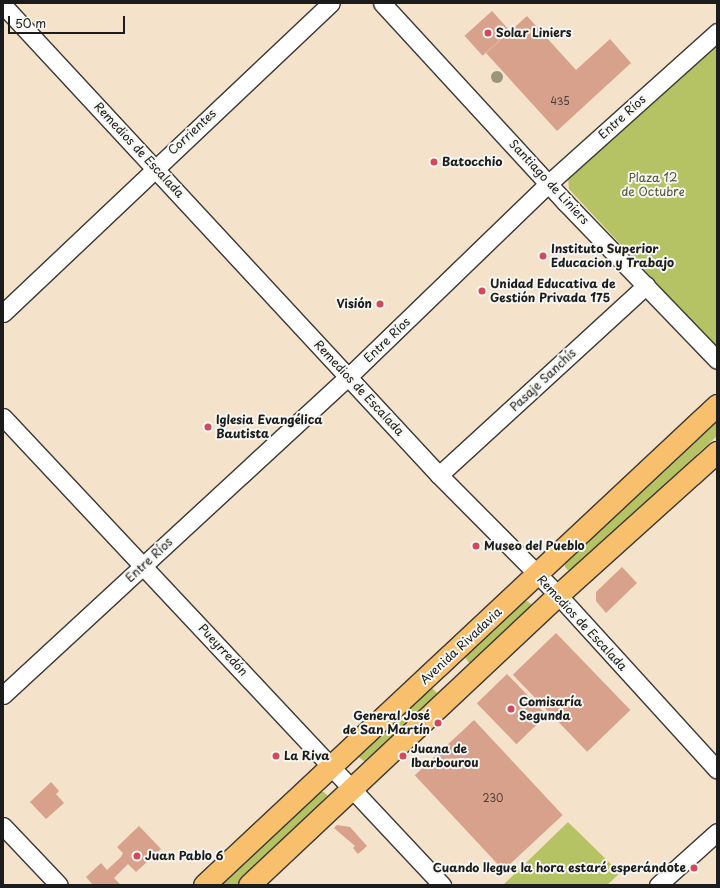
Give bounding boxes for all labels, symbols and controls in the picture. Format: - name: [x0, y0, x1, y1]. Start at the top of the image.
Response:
- scale bar: [10, 8, 127, 34]
- text: 50 m: [15, 14, 46, 32]
- place label: Solar Liniers: [496, 26, 572, 40]
- marker: Solar Liniers: [483, 28, 493, 38]
- street label: Entre Ríos: [595, 92, 649, 142]
- house number: 435: [550, 95, 570, 107]
- street label: Remedios de Escalada: [91, 99, 187, 201]
- street label: Corrientes: [165, 106, 219, 158]
- street label: Santiago de Liniers: [506, 137, 592, 227]
- place label: Batocchio: [442, 155, 503, 169]
- marker: Batocchio: [429, 157, 439, 167]
- park label: Plaza 12 de Octubre: [621, 171, 685, 199]
- place label: Instituto Superior Educacion y Trabajo: [551, 242, 675, 270]
- marker: Instituto Superior Educacion y Trabajo: [538, 251, 548, 261]
- place label: Unidad Educativa de Gestión Privada 175: [490, 277, 617, 305]
- marker: Unidad Educativa de Gestión Privada 175: [477, 286, 487, 296]
- place label: Visión: [336, 297, 372, 311]
- marker: Visión: [375, 299, 385, 309]
- street label: Entre Ríos: [361, 314, 413, 366]
- street label: Remedios de Escalada: [311, 337, 407, 439]
- street label: Pasaje Sanchís: [507, 346, 579, 414]
- place label: Iglesia Evangélica Bautista: [216, 413, 322, 441]
- marker: Iglesia Evangélica Bautista: [203, 422, 213, 432]
- street label: Entre Ríos: [123, 535, 175, 585]
- place label: Museo del Pueblo: [484, 539, 586, 553]
- marker: Museo del Pueblo: [471, 541, 481, 551]
- street label: Remedios de Escalada: [534, 572, 630, 674]
- street label: Avenida Rivadavia: [417, 605, 505, 687]
- street label: Pueyrredón: [195, 621, 251, 679]
- place label: Comisaría Segunda: [519, 695, 582, 723]
- marker: Comisaría Segunda: [506, 704, 516, 714]
- place label: General José de San Martín: [343, 709, 430, 737]
- marker: General José de San Martín: [433, 718, 443, 728]
- place label: Juana de Ibarbourou: [411, 742, 478, 770]
- place label: La Riva: [284, 749, 330, 763]
- marker: La Riva: [271, 751, 281, 761]
- marker: Juana de Ibarbourou: [398, 751, 408, 761]
- house number: 230: [483, 792, 503, 804]
- place label: Juan Pablo 6: [145, 849, 224, 863]
- marker: Juan Pablo 6: [132, 851, 142, 861]
- place label: Cuando llegue la hora estaré esperándote: [433, 861, 686, 875]
- marker: Cuando llegue la hora estaré esperándote: [689, 863, 699, 873]

